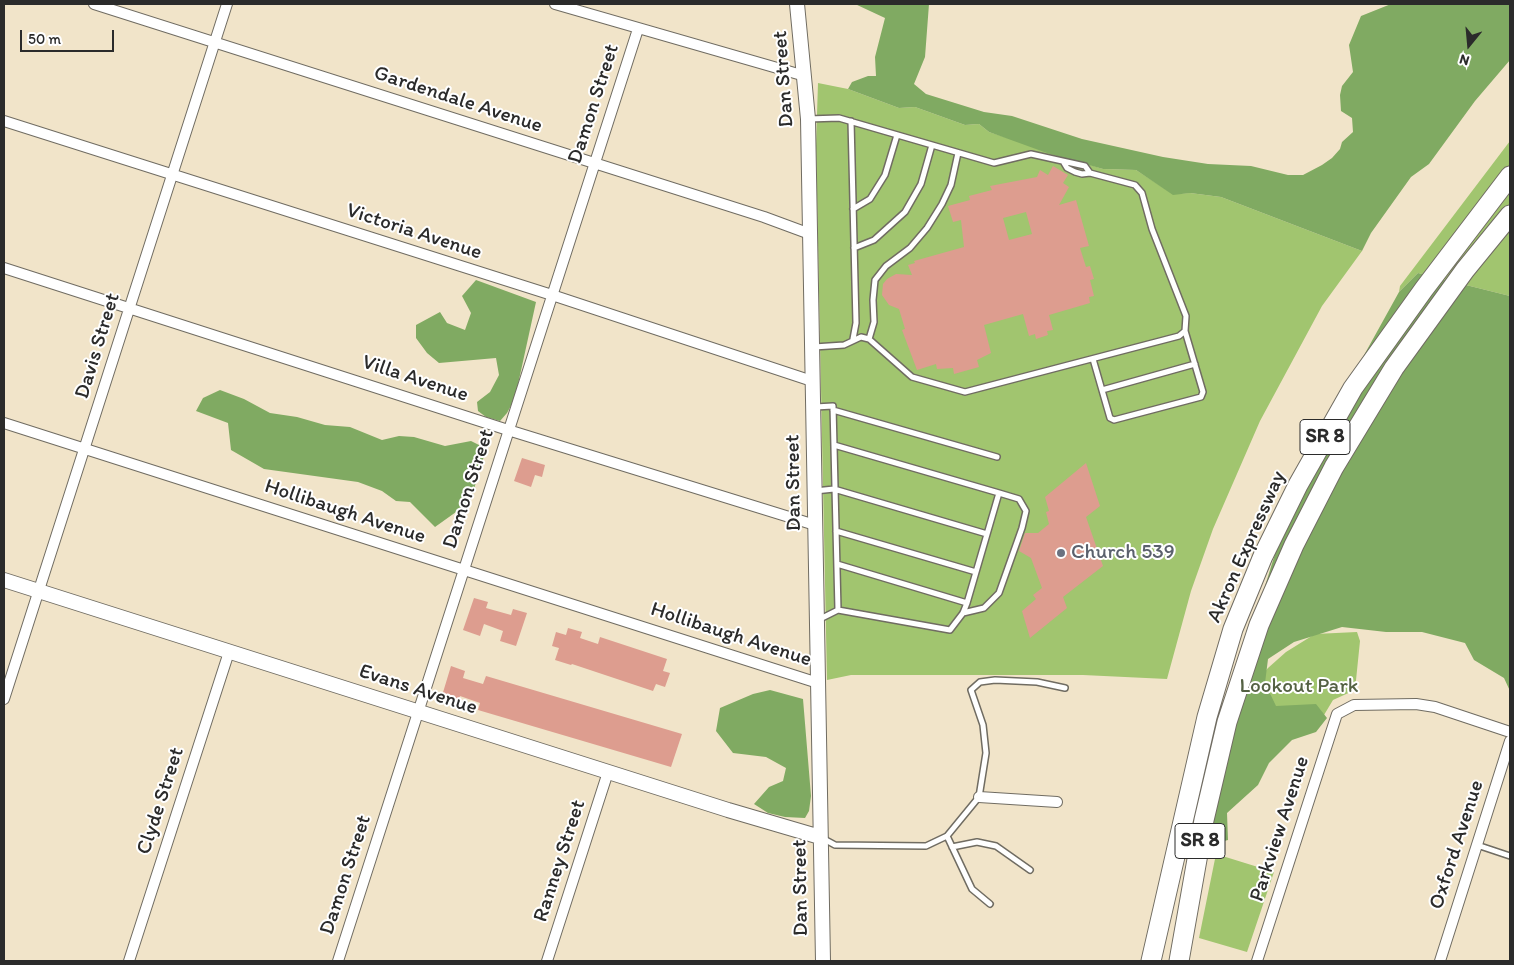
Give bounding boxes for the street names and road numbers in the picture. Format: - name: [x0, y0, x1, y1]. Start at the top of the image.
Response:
- street label: Dan Street: [768, 30, 800, 128]
- street label: Damon Street: [563, 41, 625, 167]
- street label: Gardendale Avenue: [371, 61, 545, 139]
- street label: Victoria Avenue: [343, 198, 485, 266]
- street label: Davis Street: [70, 290, 126, 402]
- street label: Villa Avenue: [359, 350, 471, 408]
- road number: SR 8: [1300, 420, 1350, 454]
- street label: Damon Street: [438, 426, 500, 552]
- street label: Dan Street: [781, 434, 807, 532]
- street label: Akron Expressway: [1202, 467, 1292, 627]
- street label: Hollibaugh Avenue: [261, 474, 429, 550]
- street label: Hollibaugh Avenue: [647, 597, 815, 673]
- street label: Evans Avenue: [356, 659, 480, 721]
- street label: Clyde Street: [132, 744, 190, 858]
- street label: Parkview Avenue: [1245, 753, 1315, 905]
- street label: Oxford Avenue: [1424, 777, 1490, 913]
- street label: Ranney Street: [528, 797, 592, 925]
- street label: Damon Street: [315, 812, 377, 938]
- road number: SR 8: [1175, 824, 1225, 858]
- street label: Dan Street: [788, 839, 814, 937]

